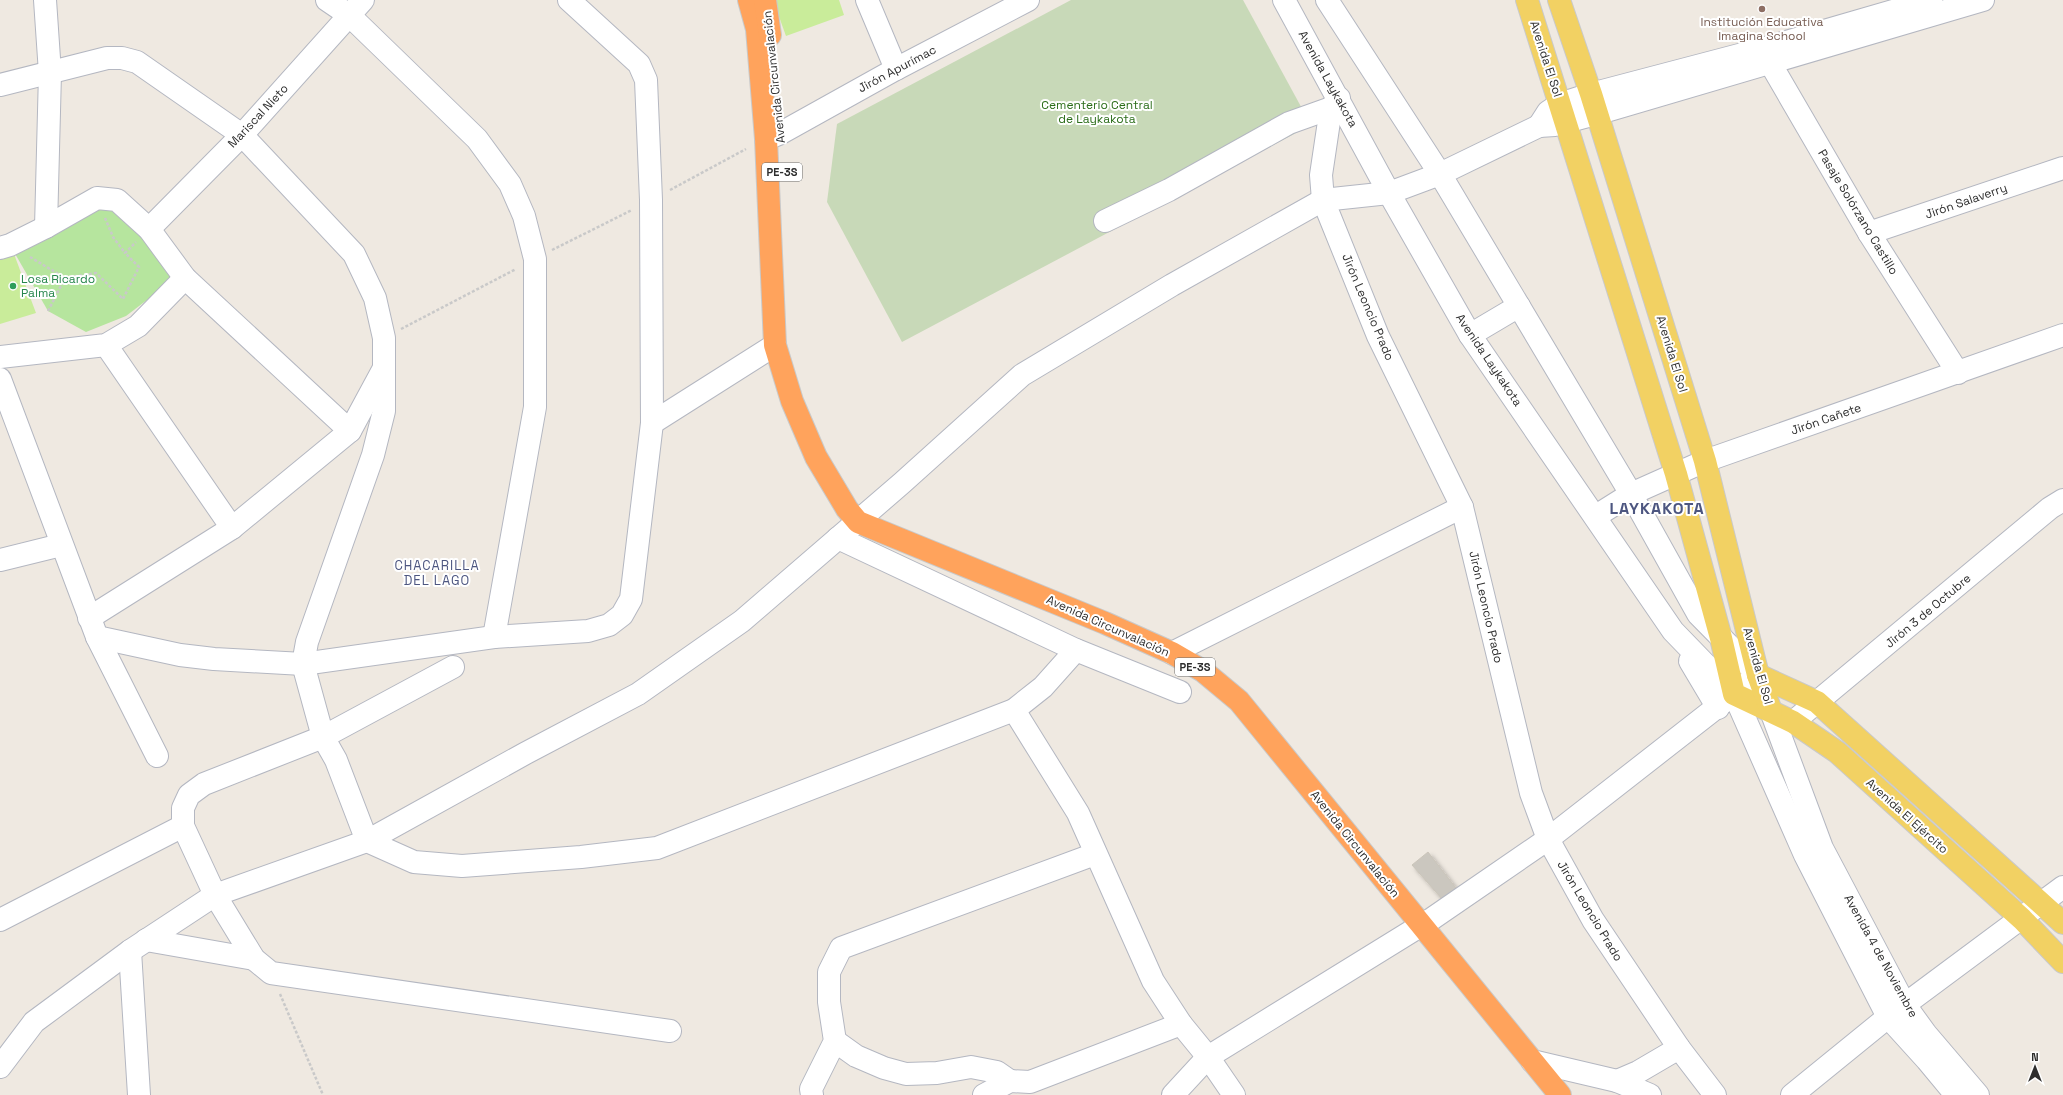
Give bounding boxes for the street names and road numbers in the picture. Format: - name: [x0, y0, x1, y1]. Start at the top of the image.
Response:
- street label: Avenida Circunvalación: [759, 10, 789, 144]
- street label: Avenida El Sol: [1526, 19, 1566, 99]
- street label: Avenida Laykakota: [1295, 28, 1361, 130]
- street label: Jirón Apurímac: [855, 42, 939, 96]
- street label: Mariscal Nieto: [224, 81, 292, 151]
- street label: Pasaje Solórzano Castillo: [1814, 146, 1902, 278]
- road number: PE-3S: [762, 163, 802, 181]
- street label: Jirón Salaverry: [1923, 179, 2009, 223]
- street label: Jirón Leoncio Prado: [1338, 251, 1398, 363]
- street label: Avenida Laykakota: [1452, 311, 1526, 409]
- street label: Avenida El Sol: [1653, 314, 1691, 394]
- street label: Jirón Cañete: [1789, 399, 1863, 439]
- street label: Jirón Leoncio Prado: [1465, 549, 1507, 665]
- street label: Jirón 3 de Octubre: [1882, 570, 1974, 652]
- street label: Avenida Circunvalación: [1044, 592, 1172, 660]
- street label: Avenida El Sol: [1739, 626, 1777, 706]
- road number: PE-3S: [1175, 658, 1215, 676]
- street label: Avenida El Ejército: [1862, 775, 1952, 857]
- street label: Avenida Circunvalación: [1307, 787, 1403, 901]
- street label: Jirón Leoncio Prado: [1554, 858, 1626, 964]
- street label: Avenida 4 de Noviembre: [1840, 892, 1922, 1020]

